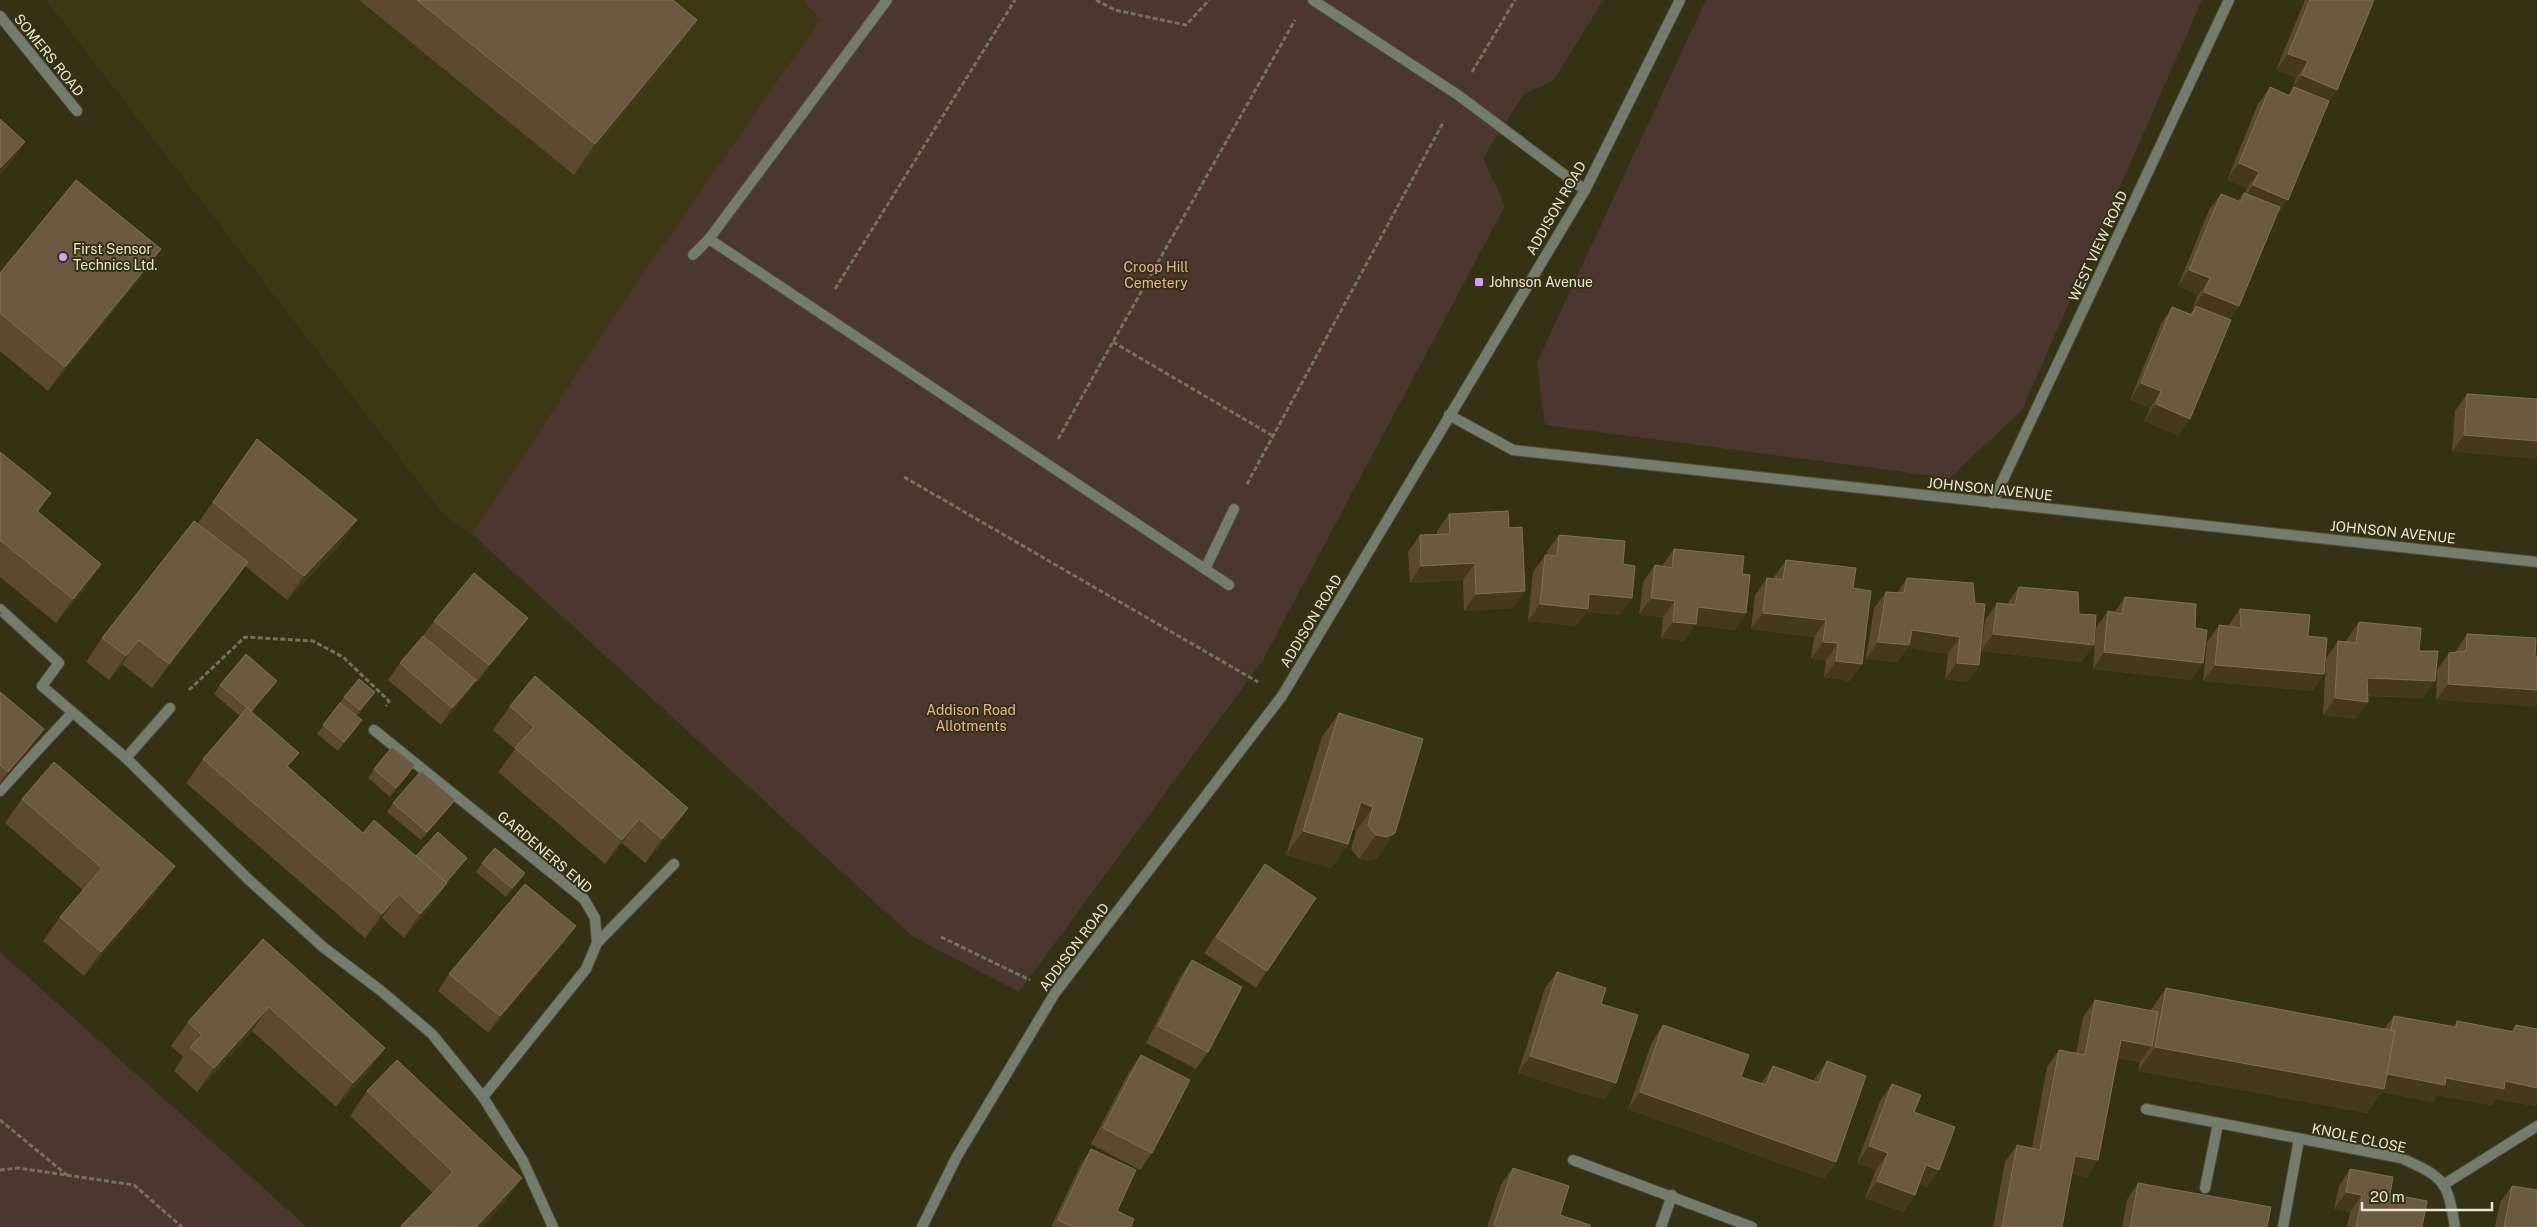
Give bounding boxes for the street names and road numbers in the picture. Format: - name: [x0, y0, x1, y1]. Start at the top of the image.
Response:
- street label: SOMERS ROAD: [11, 11, 87, 99]
- street label: ADDISON ROAD: [1523, 158, 1589, 258]
- street label: WEST VIEW ROAD: [2065, 188, 2131, 304]
- street label: JOHNSON AVENUE: [1927, 474, 2053, 504]
- street label: JOHNSON AVENUE: [2330, 517, 2456, 547]
- street label: ADDISON ROAD: [1277, 572, 1345, 670]
- street label: GARDENERS END: [494, 808, 596, 896]
- street label: ADDISON ROAD: [1036, 900, 1112, 994]
- street label: KNOLE CLOSE: [2310, 1120, 2408, 1156]

